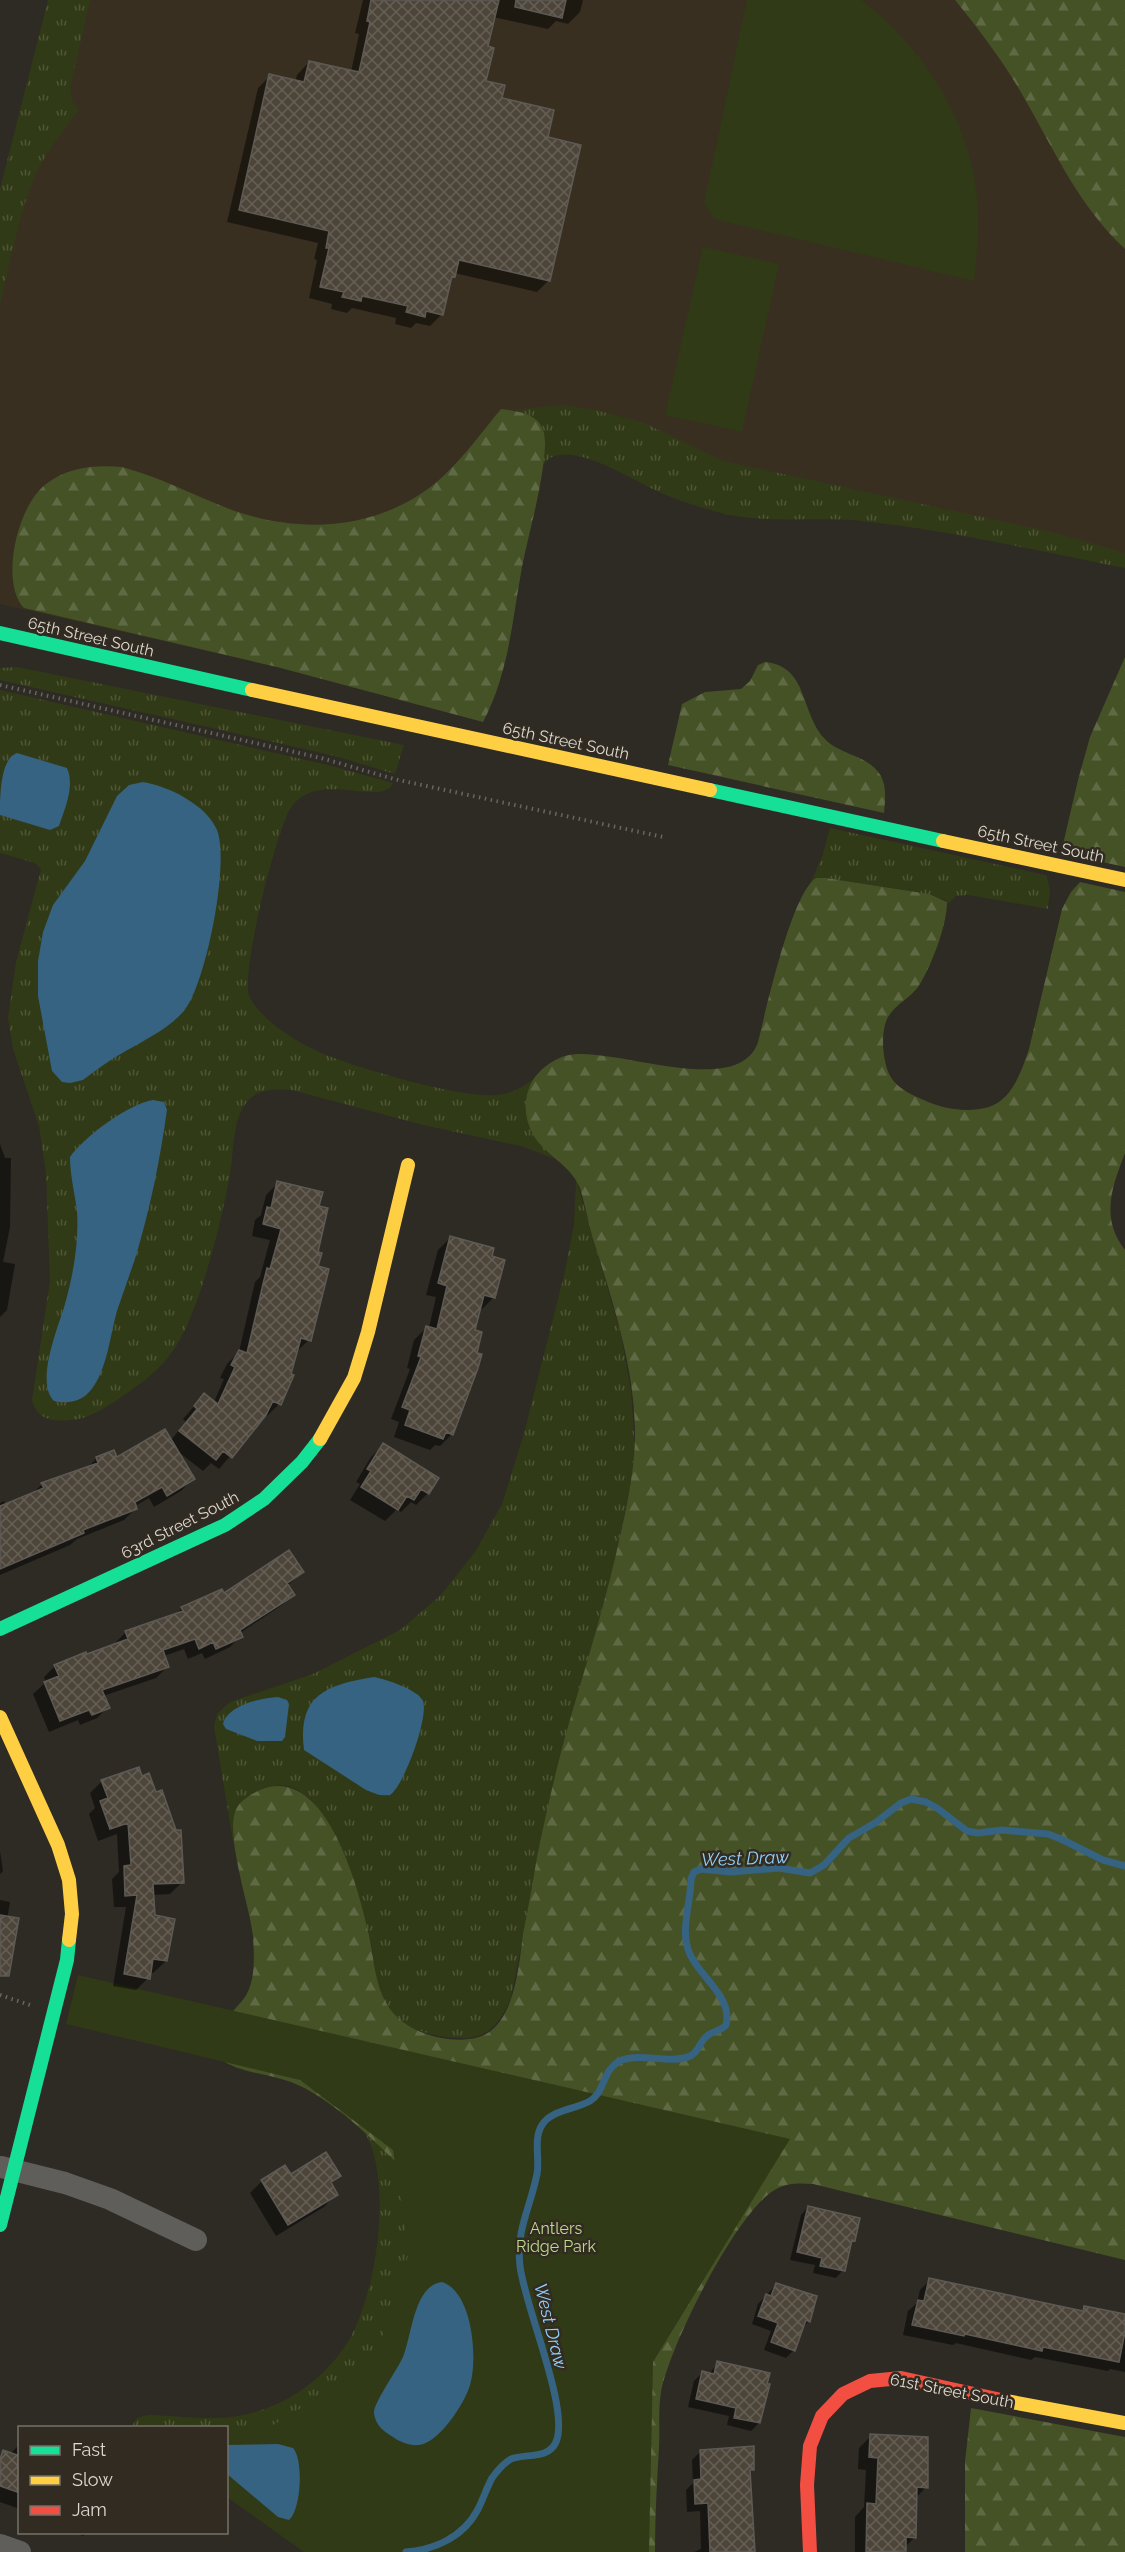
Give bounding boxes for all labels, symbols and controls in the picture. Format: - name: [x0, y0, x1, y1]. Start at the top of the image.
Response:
- street label: 65th Street South: [26, 613, 156, 661]
- street label: 65th Street South: [501, 718, 631, 764]
- street label: 65th Street South: [976, 821, 1106, 867]
- street label: 63rd Street South: [118, 1487, 242, 1563]
- water label: West Draw: [701, 1846, 790, 1870]
- park label: Antlers Ridge Park: [516, 2219, 596, 2256]
- water label: West Draw: [530, 2281, 572, 2372]
- street label: 61st Street South: [889, 2370, 1015, 2412]
- legend: [18, 2426, 228, 2534]
- text: Fast: [72, 2439, 106, 2460]
- text: Slow: [72, 2469, 113, 2490]
- text: Jam: [72, 2499, 107, 2520]

